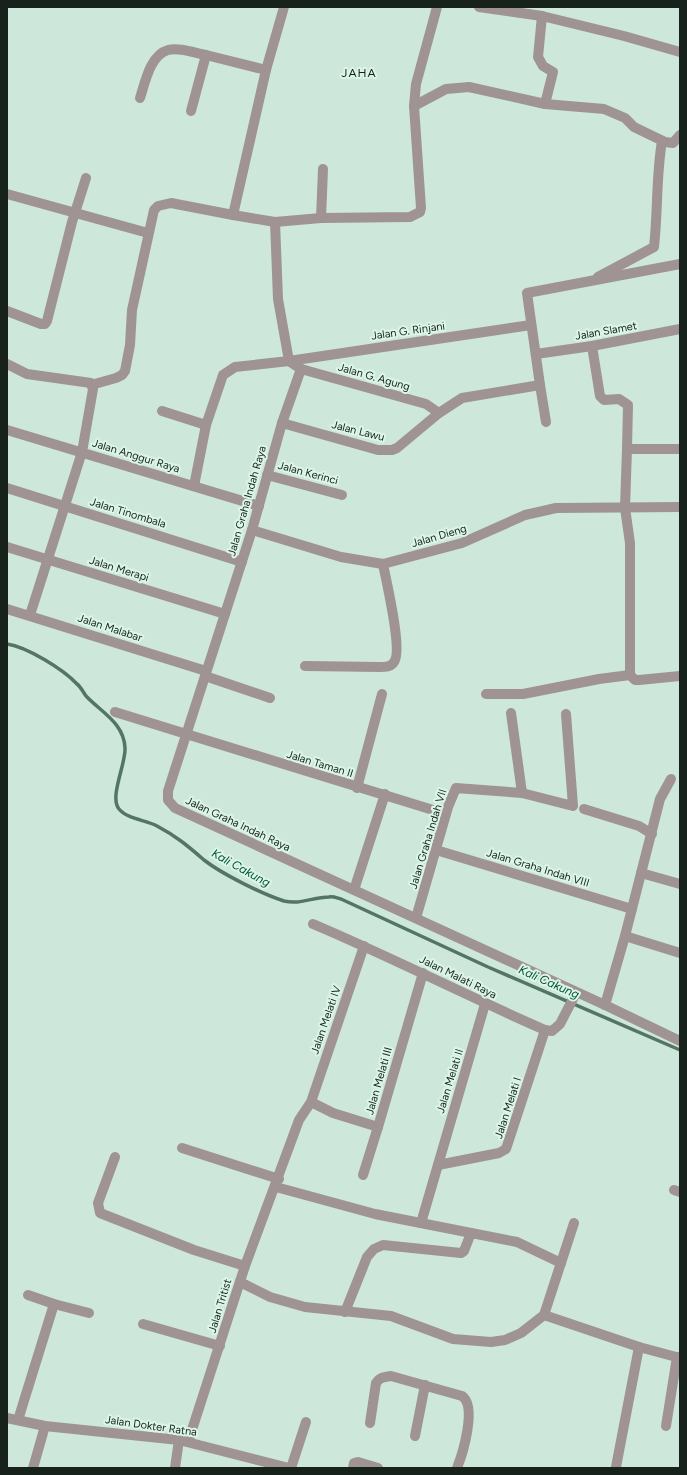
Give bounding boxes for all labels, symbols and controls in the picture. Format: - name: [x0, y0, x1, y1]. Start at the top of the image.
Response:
- district label: JAHA: [341, 66, 377, 80]
- street label: Jalan G. Rinjani: [370, 319, 446, 343]
- street label: Jalan Slamet: [574, 319, 638, 343]
- street label: Jalan G. Agung: [337, 361, 411, 393]
- street label: Jalan Lawu: [330, 418, 386, 444]
- street label: Jalan Anggur Raya: [91, 436, 181, 476]
- street label: Jalan Graha Indah Raya: [225, 444, 269, 558]
- street label: Jalan Kerinci: [277, 459, 339, 487]
- street label: Jalan Tinombala: [88, 495, 168, 531]
- street label: Jalan Dieng: [410, 522, 468, 550]
- street label: Jalan Merapi: [88, 554, 150, 584]
- street label: Jalan Malabar: [76, 611, 144, 645]
- street label: Jalan Taman II: [285, 748, 355, 780]
- street label: Jalan Graha Indah VII: [407, 787, 449, 891]
- street label: Jalan Graha Indah Raya: [184, 794, 292, 854]
- water label: Kali Cakung: [209, 846, 273, 890]
- street label: Jalan Graha Indah VIII: [485, 846, 591, 890]
- street label: Jalan Malati Raya: [417, 953, 499, 1001]
- water label: Kali Cakung: [517, 962, 581, 1002]
- street label: Jalan Melati IV: [308, 984, 344, 1056]
- street label: Jalan Melati III: [363, 1046, 395, 1116]
- street label: Jalan Melati II: [434, 1047, 466, 1115]
- street label: Jalan Melati I: [492, 1076, 524, 1140]
- street label: Jalan Tritist: [206, 1277, 234, 1335]
- street label: Jalan Dokter Ratna: [104, 1413, 198, 1439]

